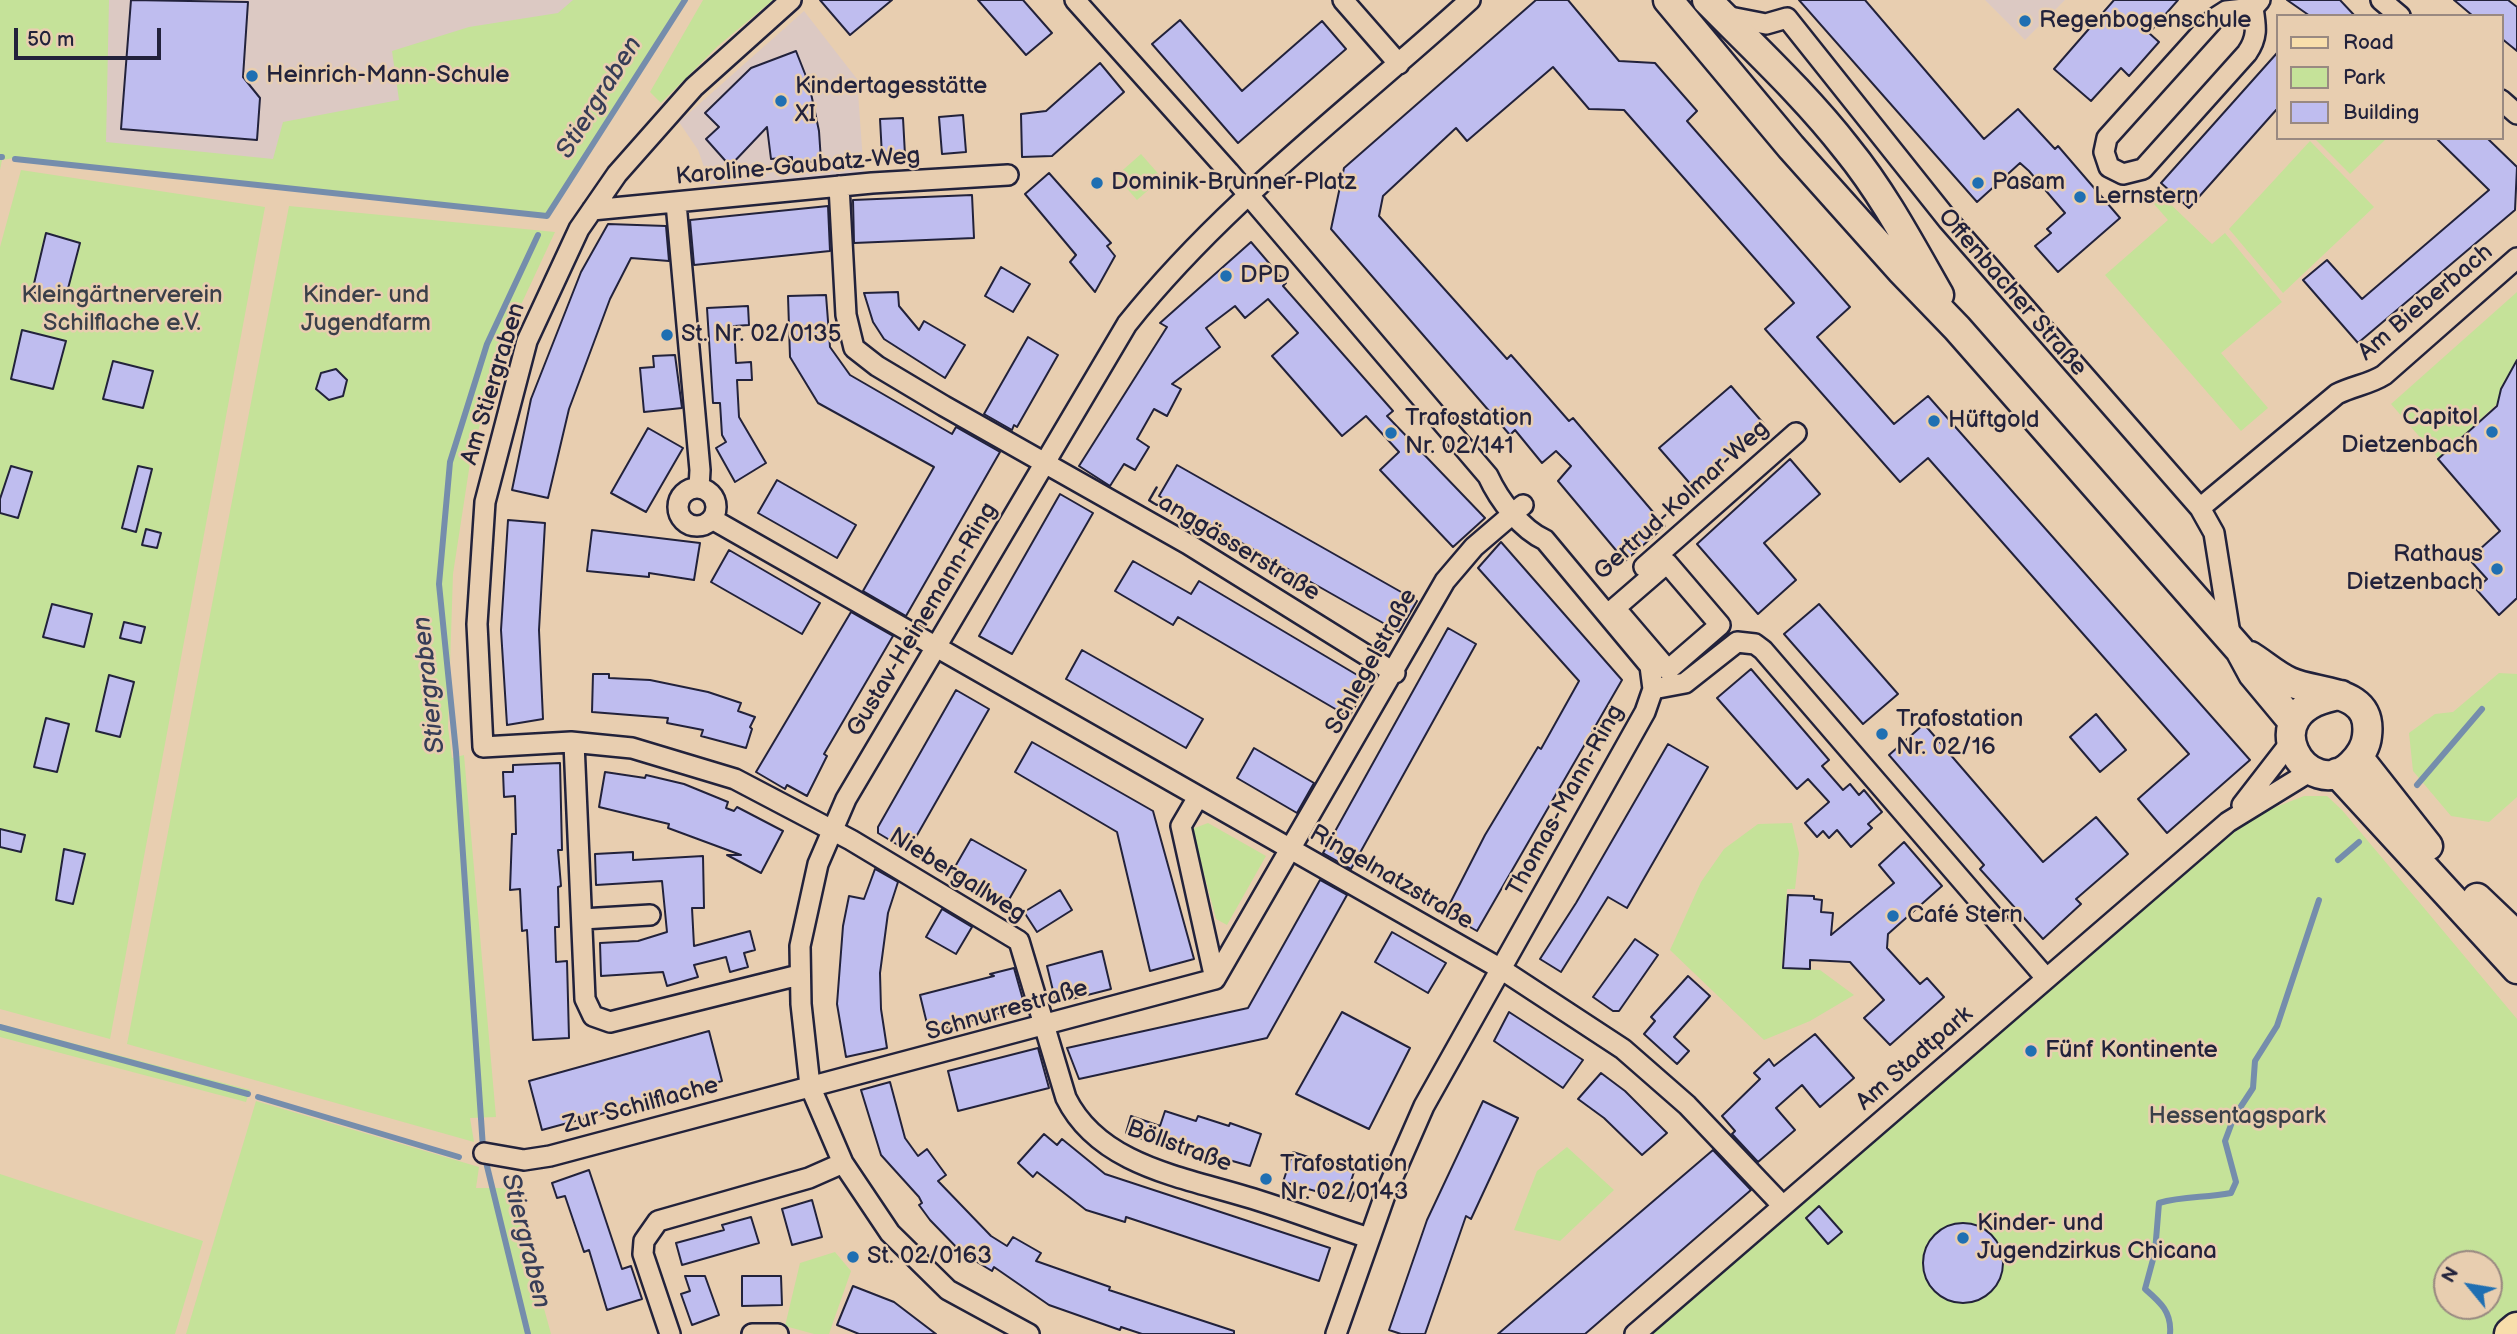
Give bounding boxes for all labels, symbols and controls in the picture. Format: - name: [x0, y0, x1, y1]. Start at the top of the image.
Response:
- place label: Regenbogenschule: [2039, 7, 2252, 35]
- marker: Regenbogenschule: [2017, 13, 2033, 29]
- scale bar: [18, 14, 164, 58]
- legend: [2276, 14, 2503, 140]
- text: 50 m: [27, 27, 74, 52]
- text: Road: [2343, 30, 2394, 55]
- water label: Stiergraben: [550, 31, 650, 165]
- place label: Heinrich-Mann-Schule: [266, 62, 509, 90]
- text: Park: [2343, 65, 2385, 90]
- marker: Heinrich-Mann-Schule: [244, 68, 260, 84]
- place label: Kindertagesstätte XI: [795, 73, 987, 129]
- marker: Kindertagesstätte XI: [773, 93, 789, 109]
- text: Building: [2343, 100, 2419, 125]
- street label: Karoline-Gaubatz-Weg: [674, 142, 922, 192]
- place label: Dominik-Brunner-Platz: [1111, 169, 1356, 197]
- place label: Pasam: [1992, 169, 2065, 197]
- marker: Dominik-Brunner-Platz: [1089, 175, 1105, 191]
- marker: Pasam: [1970, 175, 1986, 191]
- place label: Lernstern: [2094, 183, 2198, 211]
- marker: Lernstern: [2072, 189, 2088, 205]
- street label: Offenbacher Straße: [1932, 203, 2092, 383]
- street label: Am Bieberbach: [2353, 238, 2499, 368]
- place label: DPD: [1240, 262, 1290, 290]
- marker: DPD: [1218, 268, 1234, 284]
- park label: Kleingärtnerverein Schilflache e.V.: [21, 282, 223, 338]
- park label: Kinder- und Jugendfarm: [301, 282, 431, 338]
- street label: Am Stiergraben: [456, 300, 532, 468]
- place label: St. Nr. 02/0135: [681, 321, 842, 349]
- marker: St. Nr. 02/0135: [659, 327, 675, 343]
- place label: Capitol Dietzenbach: [2341, 404, 2478, 460]
- place label: Trafostation Nr. 02/141: [1405, 405, 1532, 461]
- place label: Hüftgold: [1948, 407, 2040, 435]
- marker: Hüftgold: [1926, 413, 1942, 429]
- street label: Gertrud-Kolmar-Weg: [1589, 415, 1775, 587]
- marker: Capitol Dietzenbach: [2484, 424, 2500, 440]
- marker: Trafostation Nr. 02/141: [1383, 425, 1399, 441]
- street label: Langgässerstraße: [1141, 482, 1325, 608]
- street label: Gustav-Heinemann-Ring: [842, 498, 1004, 742]
- place label: Rathaus Dietzenbach: [2346, 541, 2483, 597]
- marker: Rathaus Dietzenbach: [2489, 561, 2505, 577]
- street label: Schlegelstraße: [1320, 584, 1424, 740]
- water label: Stiergraben: [407, 615, 453, 755]
- street label: Thomas-Mann-Ring: [1501, 700, 1631, 902]
- place label: Trafostation Nr. 02/16: [1896, 706, 2023, 762]
- marker: Trafostation Nr. 02/16: [1874, 726, 1890, 742]
- street label: Ringelnatzstraße: [1304, 819, 1478, 937]
- street label: Niebergallweg: [883, 822, 1031, 930]
- place label: Café Stern: [1907, 902, 2023, 930]
- marker: Café Stern: [1885, 908, 1901, 924]
- street label: Schnurrestraße: [923, 974, 1091, 1048]
- street label: Am Stadtpark: [1851, 1001, 1979, 1117]
- place label: Fünf Kontinente: [2045, 1037, 2218, 1065]
- marker: Fünf Kontinente: [2023, 1043, 2039, 1059]
- street label: Zur Schilflache: [560, 1071, 722, 1141]
- park label: Hessentagspark: [2148, 1103, 2326, 1131]
- street label: Böllstraße: [1123, 1115, 1235, 1179]
- place label: Trafostation Nr. 02/0143: [1280, 1151, 1408, 1207]
- water label: Stiergraben: [493, 1170, 557, 1312]
- marker: Trafostation Nr. 02/0143: [1258, 1171, 1274, 1187]
- place label: Kinder- und Jugendzirkus Chicana: [1977, 1210, 2217, 1266]
- marker: Kinder- und Jugendzirkus Chicana: [1955, 1230, 1971, 1246]
- place label: St. 02/0163: [867, 1243, 992, 1271]
- marker: St. 02/0163: [845, 1249, 861, 1265]
- north arrow: [2433, 1250, 2503, 1320]
- text: N: [2438, 1263, 2465, 1287]

